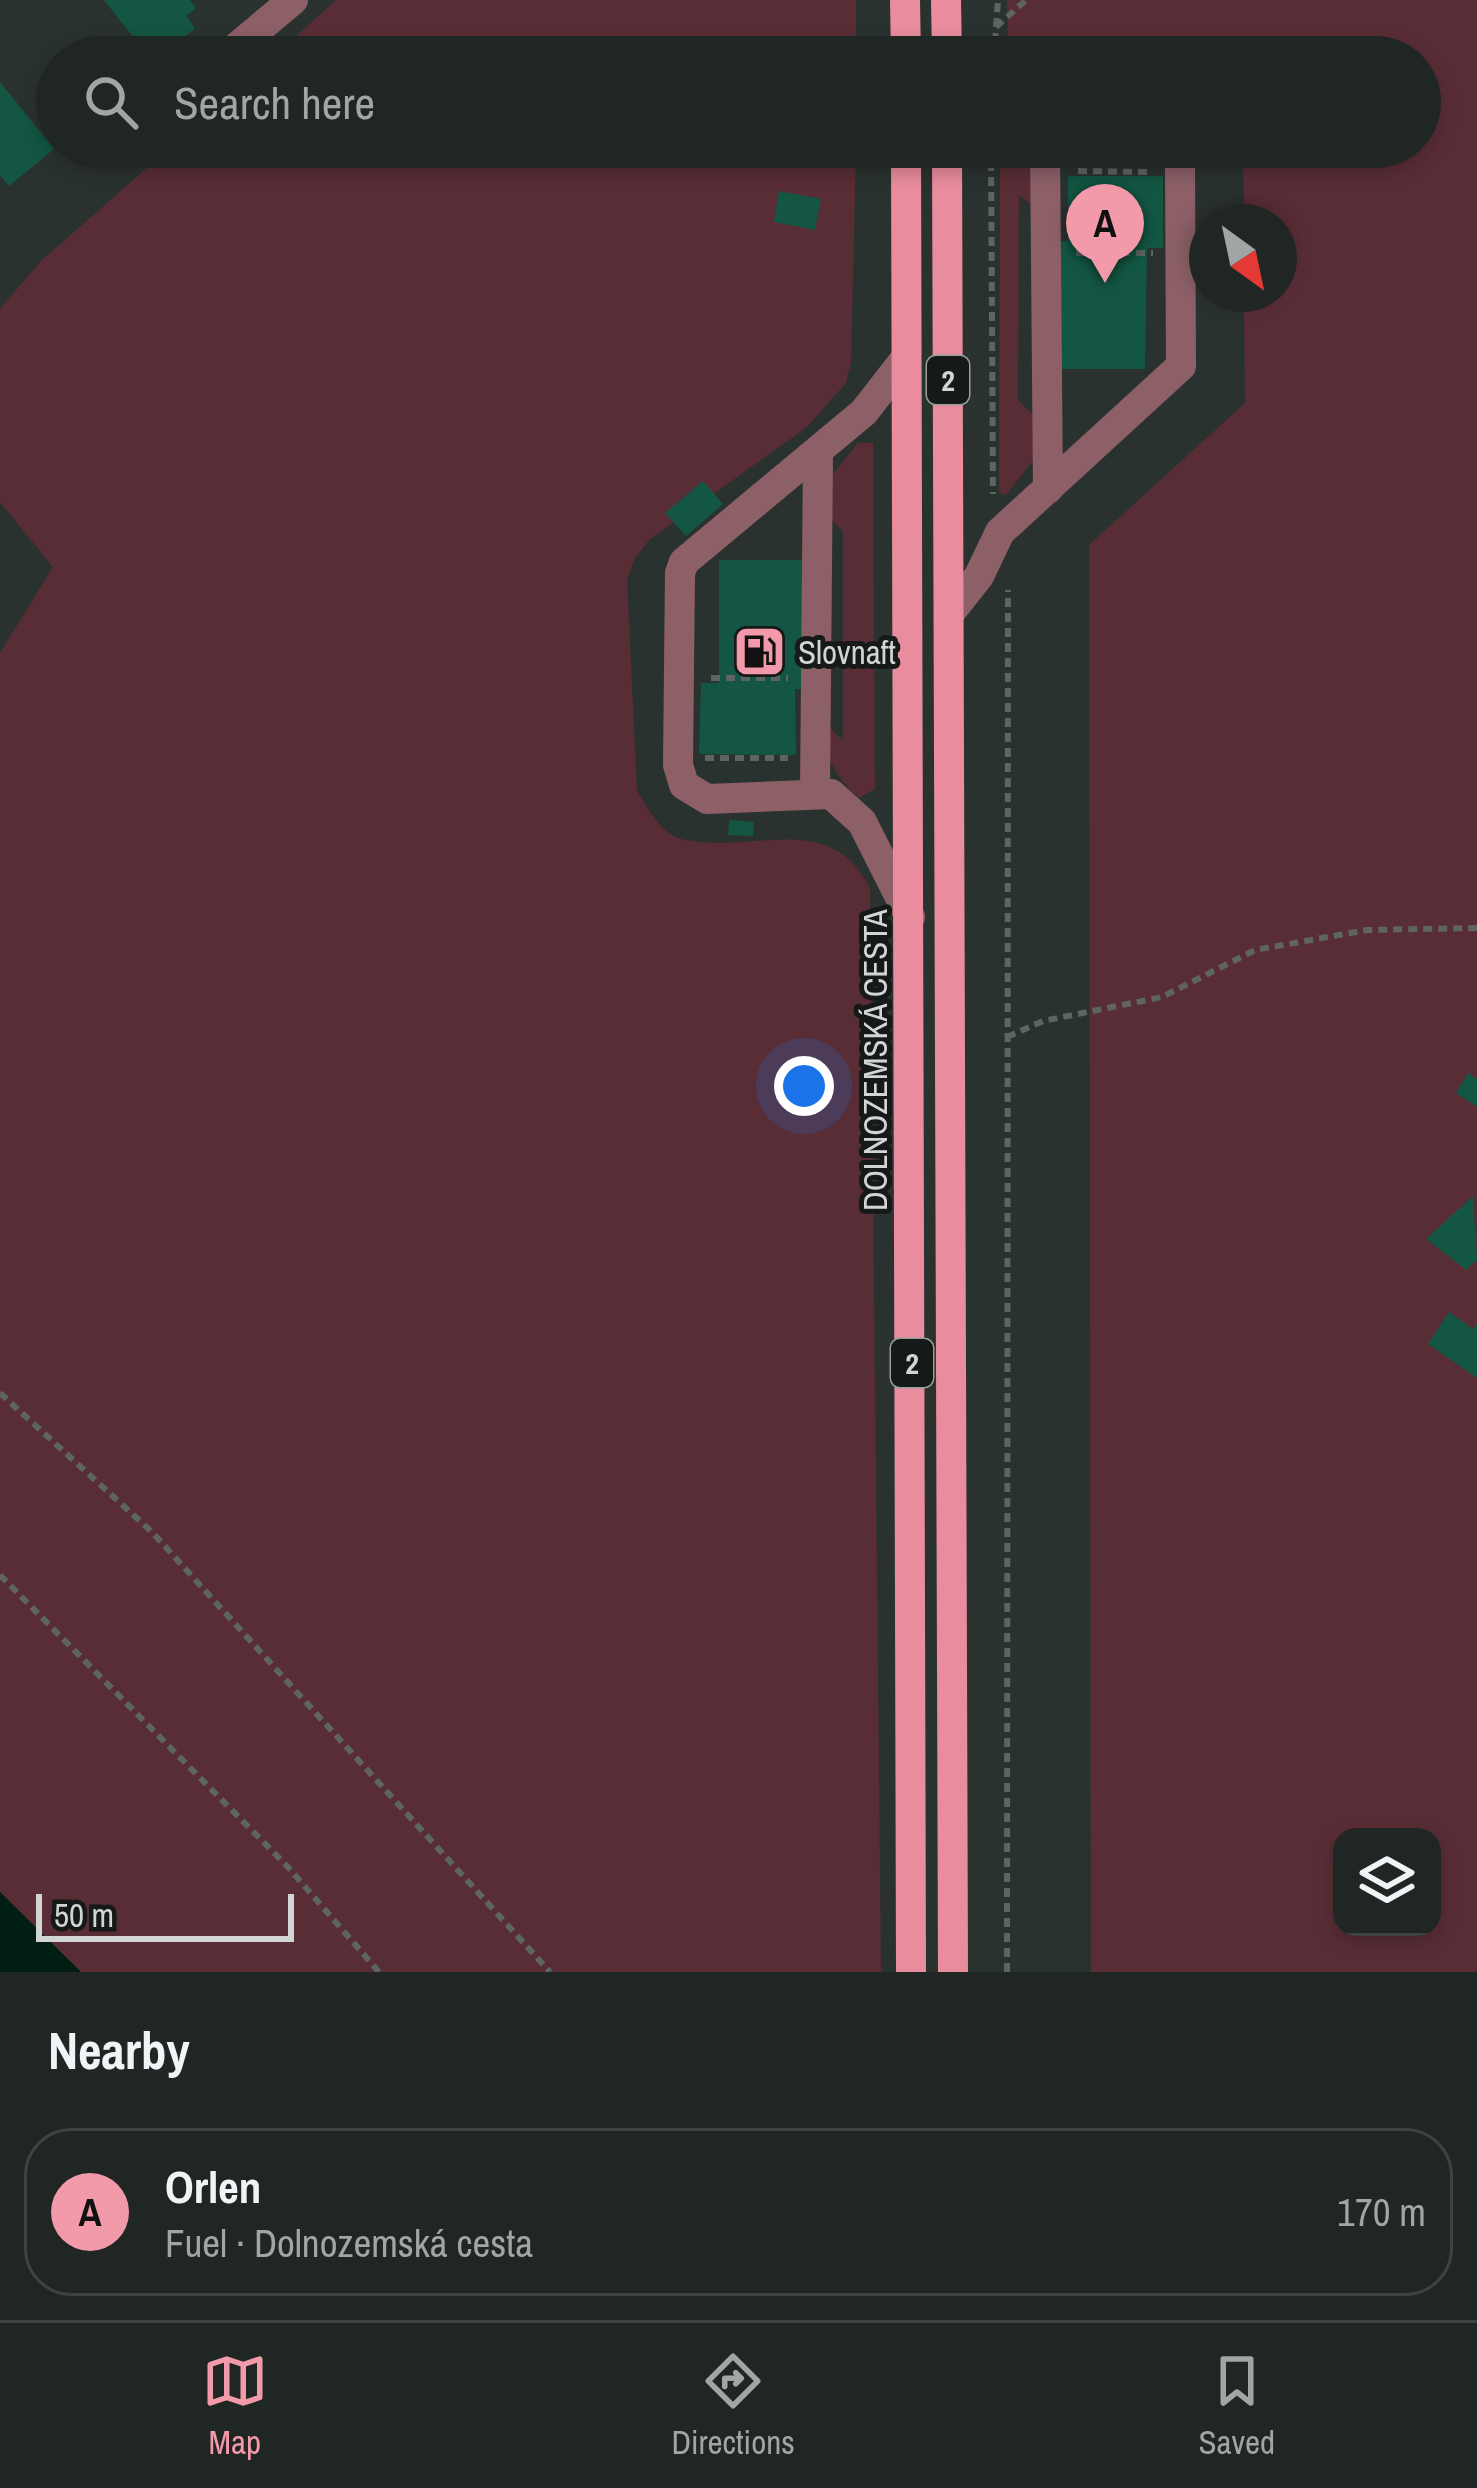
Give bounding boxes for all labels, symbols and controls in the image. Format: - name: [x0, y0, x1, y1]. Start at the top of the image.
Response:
- search box: [36, 36, 1441, 168]
- icon: search: [78, 69, 144, 135]
- text: Search here: [174, 72, 375, 133]
- pin: A: [1066, 184, 1144, 283]
- north arrow: [1189, 204, 1297, 312]
- road number: 2: [927, 356, 969, 404]
- fuel station icon: Slovnaft: [731, 624, 787, 680]
- place label: Slovnaft: [798, 630, 896, 674]
- street label: DOLNOZEMSKÁ CESTA: [853, 908, 897, 1211]
- your location: [774, 1056, 834, 1116]
- road number: 2: [891, 1339, 933, 1387]
- map controls: [1333, 1828, 1441, 1936]
- button: layers: [1333, 1828, 1441, 1936]
- scale bar: [36, 1888, 294, 1941]
- text: 50 m: [54, 1893, 114, 1937]
- text: Nearby: [48, 2016, 190, 2085]
- text: Orlen: [165, 2156, 261, 2217]
- text: A: [78, 2186, 102, 2238]
- text: 170 m: [1337, 2186, 1426, 2238]
- text: Fuel · Dolnozemská cesta: [165, 2217, 533, 2269]
- tab: Map: [202, 2348, 268, 2464]
- tab: Directions: [671, 2348, 795, 2464]
- tab: Saved: [1198, 2348, 1275, 2464]

